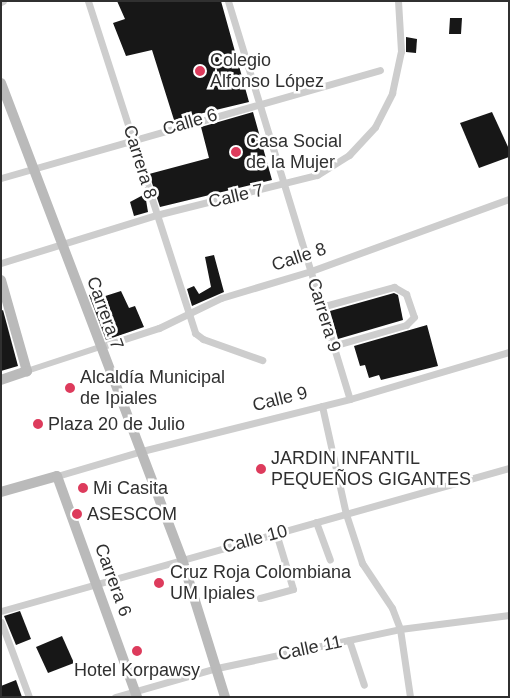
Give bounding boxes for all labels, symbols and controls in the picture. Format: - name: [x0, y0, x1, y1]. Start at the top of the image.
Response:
- place label: Colegio Alfonso López: [210, 50, 324, 92]
- marker: Colegio Alfonso López: [194, 65, 206, 77]
- street label: Calle 6: [160, 104, 220, 140]
- street label: Carrera 8: [119, 122, 161, 202]
- place label: Casa Social de la Mujer: [246, 131, 342, 173]
- marker: Casa Social de la Mujer: [230, 146, 242, 158]
- street label: Calle 7: [206, 179, 266, 213]
- street label: Calle 8: [269, 238, 329, 276]
- street label: Carrera 7: [82, 274, 128, 352]
- street label: Carrera 9: [303, 275, 345, 355]
- place label: Alcaldía Municipal de Ipiales: [80, 367, 225, 409]
- marker: Alcaldía Municipal de Ipiales: [64, 382, 76, 394]
- street label: Calle 9: [250, 382, 310, 416]
- place label: Plaza 20 de Julio: [48, 413, 185, 435]
- marker: Plaza 20 de Julio: [32, 418, 44, 430]
- place label: JARDIN INFANTIL PEQUEÑOS GIGANTES: [271, 448, 471, 490]
- marker: JARDIN INFANTIL PEQUEÑOS GIGANTES: [255, 463, 267, 475]
- place label: Mi Casita: [93, 477, 168, 499]
- marker: Mi Casita: [77, 482, 89, 494]
- place label: ASESCOM: [87, 503, 177, 525]
- marker: ASESCOM: [71, 508, 83, 520]
- street label: Calle 10: [220, 520, 290, 558]
- street label: Carrera 6: [90, 541, 136, 619]
- place label: Cruz Roja Colombiana UM Ipiales: [170, 562, 351, 604]
- marker: Cruz Roja Colombiana UM Ipiales: [152, 576, 166, 590]
- street label: Calle 11: [276, 631, 344, 665]
- marker: Hotel Korpawsy: [131, 645, 143, 657]
- place label: Hotel Korpawsy: [74, 659, 200, 681]

